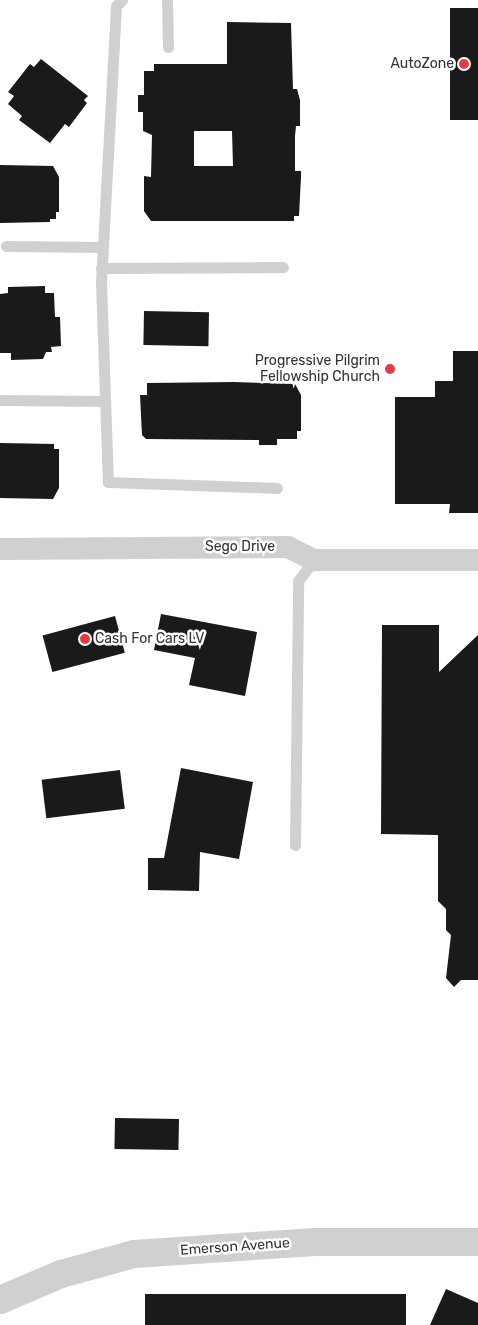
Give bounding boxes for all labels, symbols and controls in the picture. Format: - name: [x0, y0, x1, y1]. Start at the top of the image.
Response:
- place label: AutoZone: [390, 56, 454, 72]
- marker: AutoZone: [458, 58, 470, 70]
- place label: Progressive Pilgrim Fellowship Church: [255, 353, 380, 386]
- marker: Progressive Pilgrim Fellowship Church: [384, 363, 396, 375]
- street label: Sego Drive: [205, 539, 275, 555]
- place label: Cash For Cars LV: [95, 631, 205, 647]
- marker: Cash For Cars LV: [79, 633, 91, 645]
- street label: Emerson Avenue: [179, 1235, 291, 1259]

